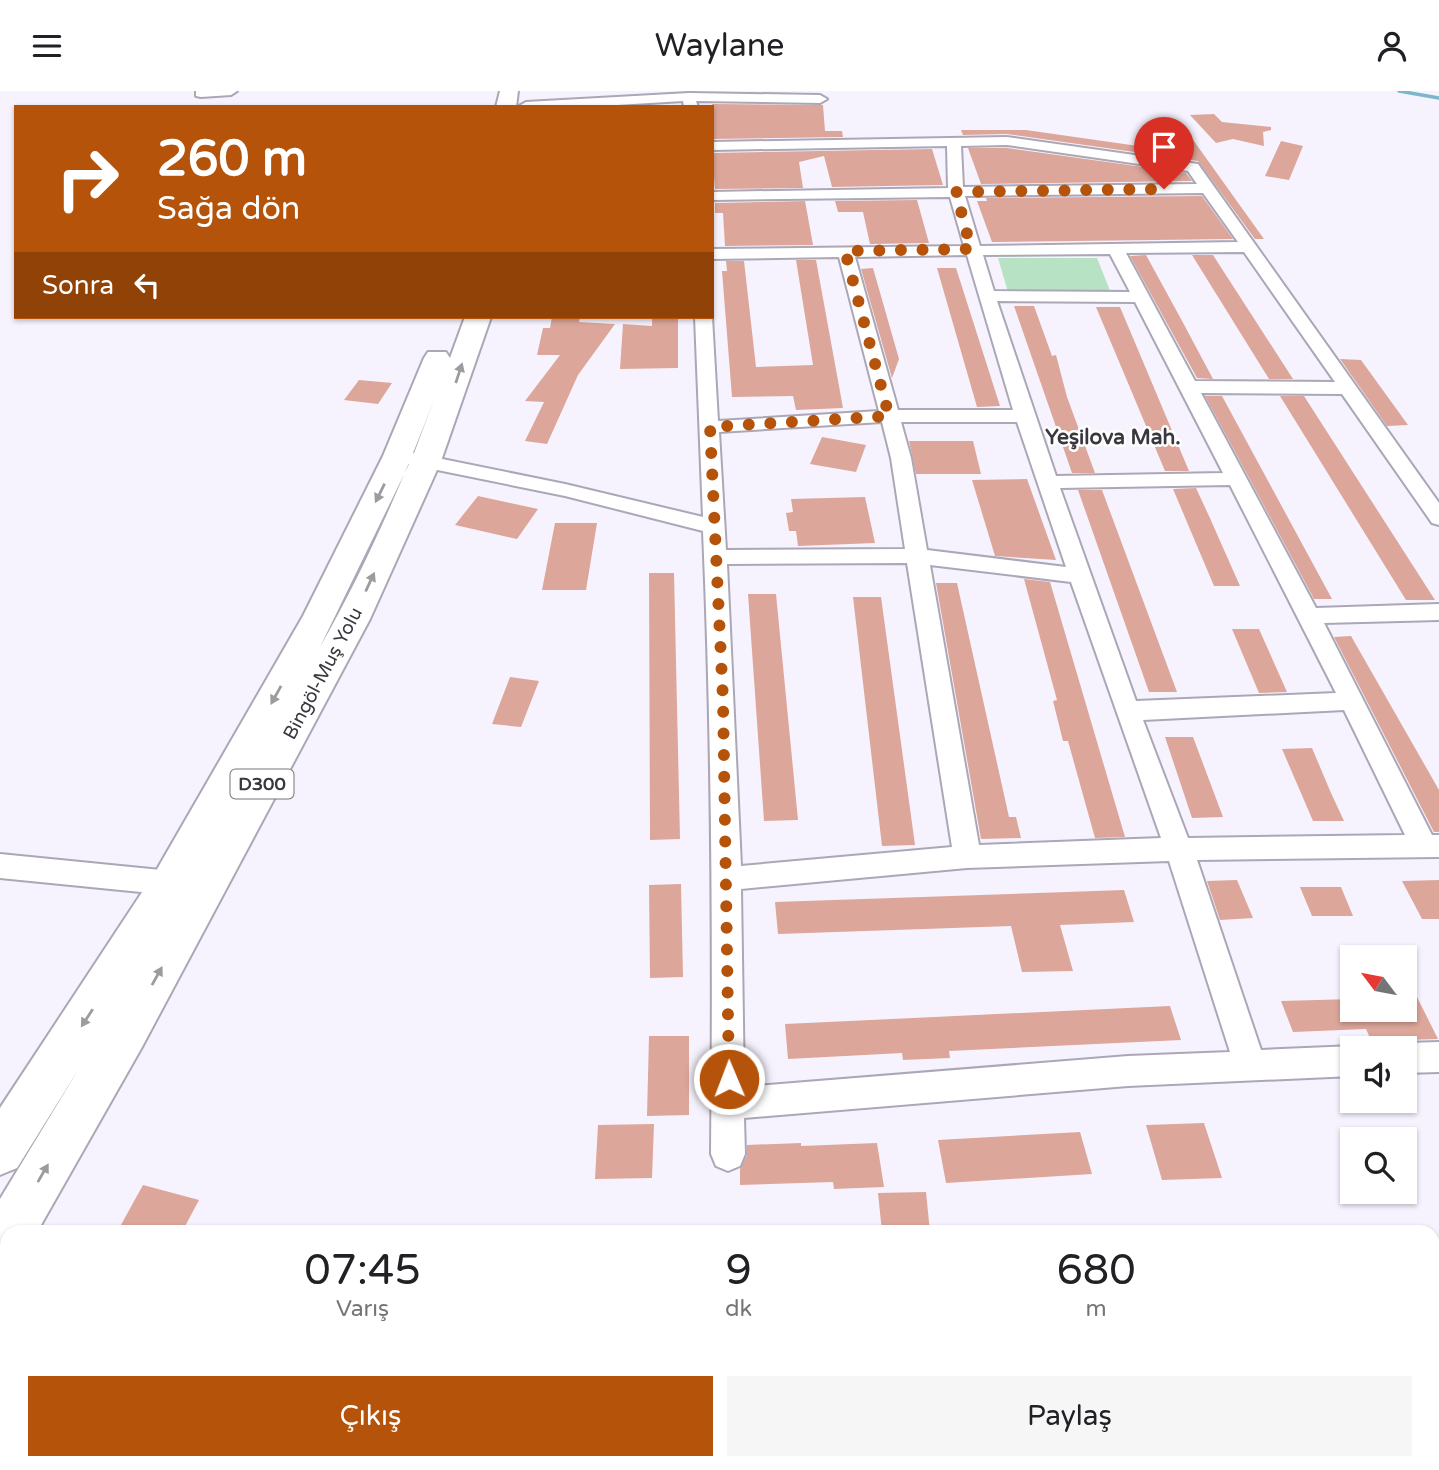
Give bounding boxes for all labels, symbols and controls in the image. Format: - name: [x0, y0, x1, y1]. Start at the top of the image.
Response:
- icon: menu: [28, 27, 66, 65]
- text: Waylane: [655, 27, 784, 65]
- icon: person: [1373, 27, 1411, 65]
- pin: [1134, 117, 1194, 189]
- icon: arrive: [1145, 128, 1183, 166]
- text: 260 m: [157, 130, 307, 189]
- icon: right: [42, 133, 133, 224]
- text: Sağa dön: [157, 190, 300, 228]
- icon: left: [128, 266, 166, 304]
- text: Sonra: [42, 270, 114, 301]
- one-way arrow: [454, 362, 465, 383]
- district label: Yeşilova Mah.: [1045, 425, 1181, 450]
- one-way arrow: [374, 483, 385, 503]
- one-way arrow: [364, 572, 376, 592]
- street label: Bingöl-Muş Yolu: [279, 604, 367, 743]
- one-way arrow: [270, 686, 282, 705]
- road number: D300: [230, 769, 294, 799]
- north arrow: [1340, 945, 1418, 1022]
- map controls: [1340, 945, 1417, 1204]
- one-way arrow: [151, 966, 163, 986]
- one-way arrow: [80, 1009, 93, 1028]
- button: sound: [1340, 1036, 1417, 1113]
- position arrow: [692, 1042, 766, 1116]
- button: search: [1340, 1127, 1417, 1204]
- one-way arrow: [37, 1164, 49, 1183]
- text: 07:45: [304, 1245, 421, 1296]
- text: 9: [725, 1245, 752, 1296]
- text: 680: [1056, 1245, 1136, 1296]
- text: Varış: [336, 1295, 389, 1323]
- text: dk: [725, 1295, 752, 1323]
- text: m: [1085, 1295, 1107, 1323]
- button: Çıkış: [28, 1376, 713, 1456]
- button: Paylaş: [727, 1376, 1412, 1456]

